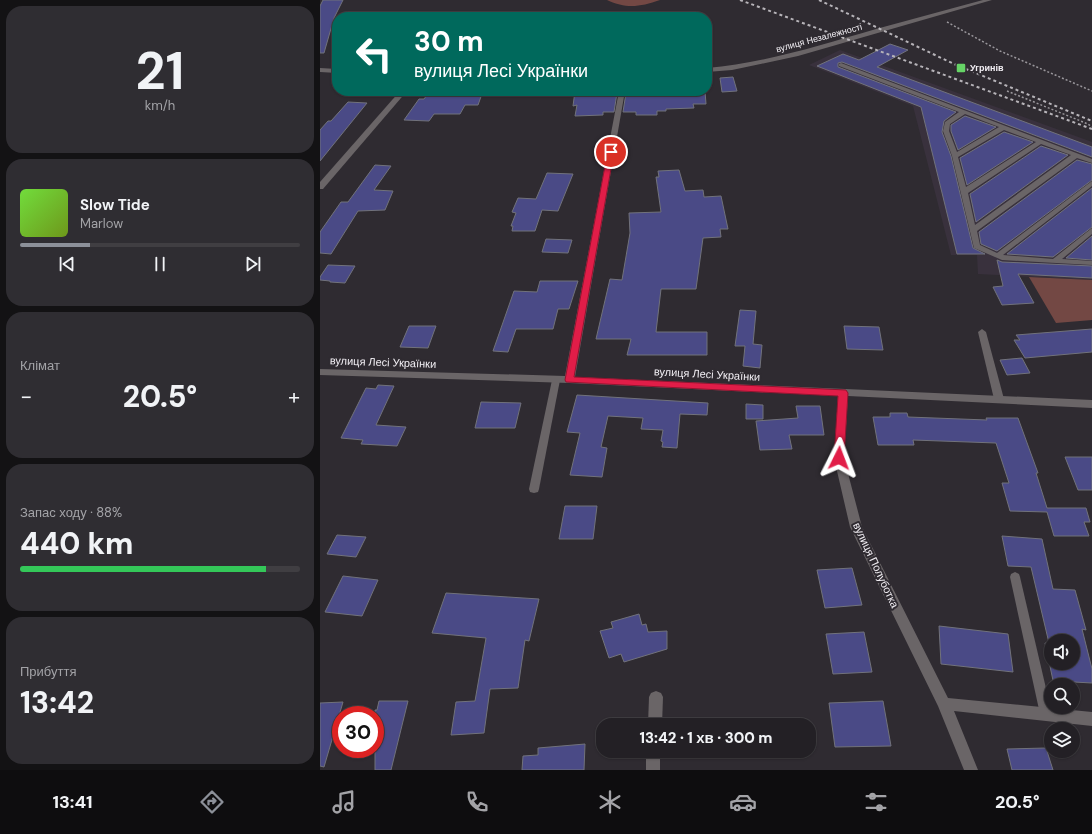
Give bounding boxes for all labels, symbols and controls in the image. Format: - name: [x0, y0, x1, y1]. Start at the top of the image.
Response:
- street label: вулиця Незалежності: [775, 21, 863, 55]
- text: 30 m: [414, 23, 484, 60]
- icon: left: [348, 28, 400, 80]
- text: 21: [136, 37, 184, 105]
- text: вулиця Лесі Українки: [414, 59, 588, 83]
- marker: Угринів: [955, 62, 967, 74]
- place label: Угринів: [970, 62, 1004, 74]
- text: km/h: [145, 97, 175, 114]
- pin: [594, 135, 628, 169]
- icon: arrive: [600, 141, 622, 163]
- text: Slow Tide: [80, 195, 150, 215]
- text: Marlow: [80, 215, 123, 232]
- icon: previous: [56, 253, 78, 275]
- icon: pause: [149, 253, 171, 275]
- icon: next: [242, 253, 264, 275]
- street label: вулиця Лесі Українки: [330, 353, 436, 371]
- text: Клімат: [20, 357, 60, 374]
- street label: вулиця Лесі Українки: [653, 364, 761, 384]
- text: 20.5°: [123, 377, 197, 416]
- text: −: [20, 382, 32, 411]
- text: +: [288, 382, 300, 411]
- position arrow: [818, 437, 860, 479]
- text: Запас ходу · 88%: [20, 504, 122, 521]
- street label: вулиця Полуботка: [850, 520, 902, 611]
- text: 440 km: [20, 524, 133, 563]
- map controls: [1044, 634, 1080, 758]
- button: sound: [1044, 634, 1080, 670]
- text: Прибуття: [20, 663, 76, 680]
- button: search: [1044, 678, 1080, 714]
- text: 13:42: [20, 683, 94, 722]
- speed limit sign: 30: [332, 706, 384, 758]
- button: layers: [1044, 722, 1080, 758]
- text: 13:42 · 1 хв · 300 m: [639, 728, 773, 748]
- icon: directions: [198, 788, 226, 816]
- icon: music: [330, 788, 358, 816]
- icon: phone: [463, 788, 491, 816]
- icon: climate: [596, 788, 624, 816]
- icon: car: [729, 788, 757, 816]
- icon: filters: [862, 788, 890, 816]
- text: 13:41: [52, 790, 93, 814]
- text: 20.5°: [995, 790, 1039, 814]

